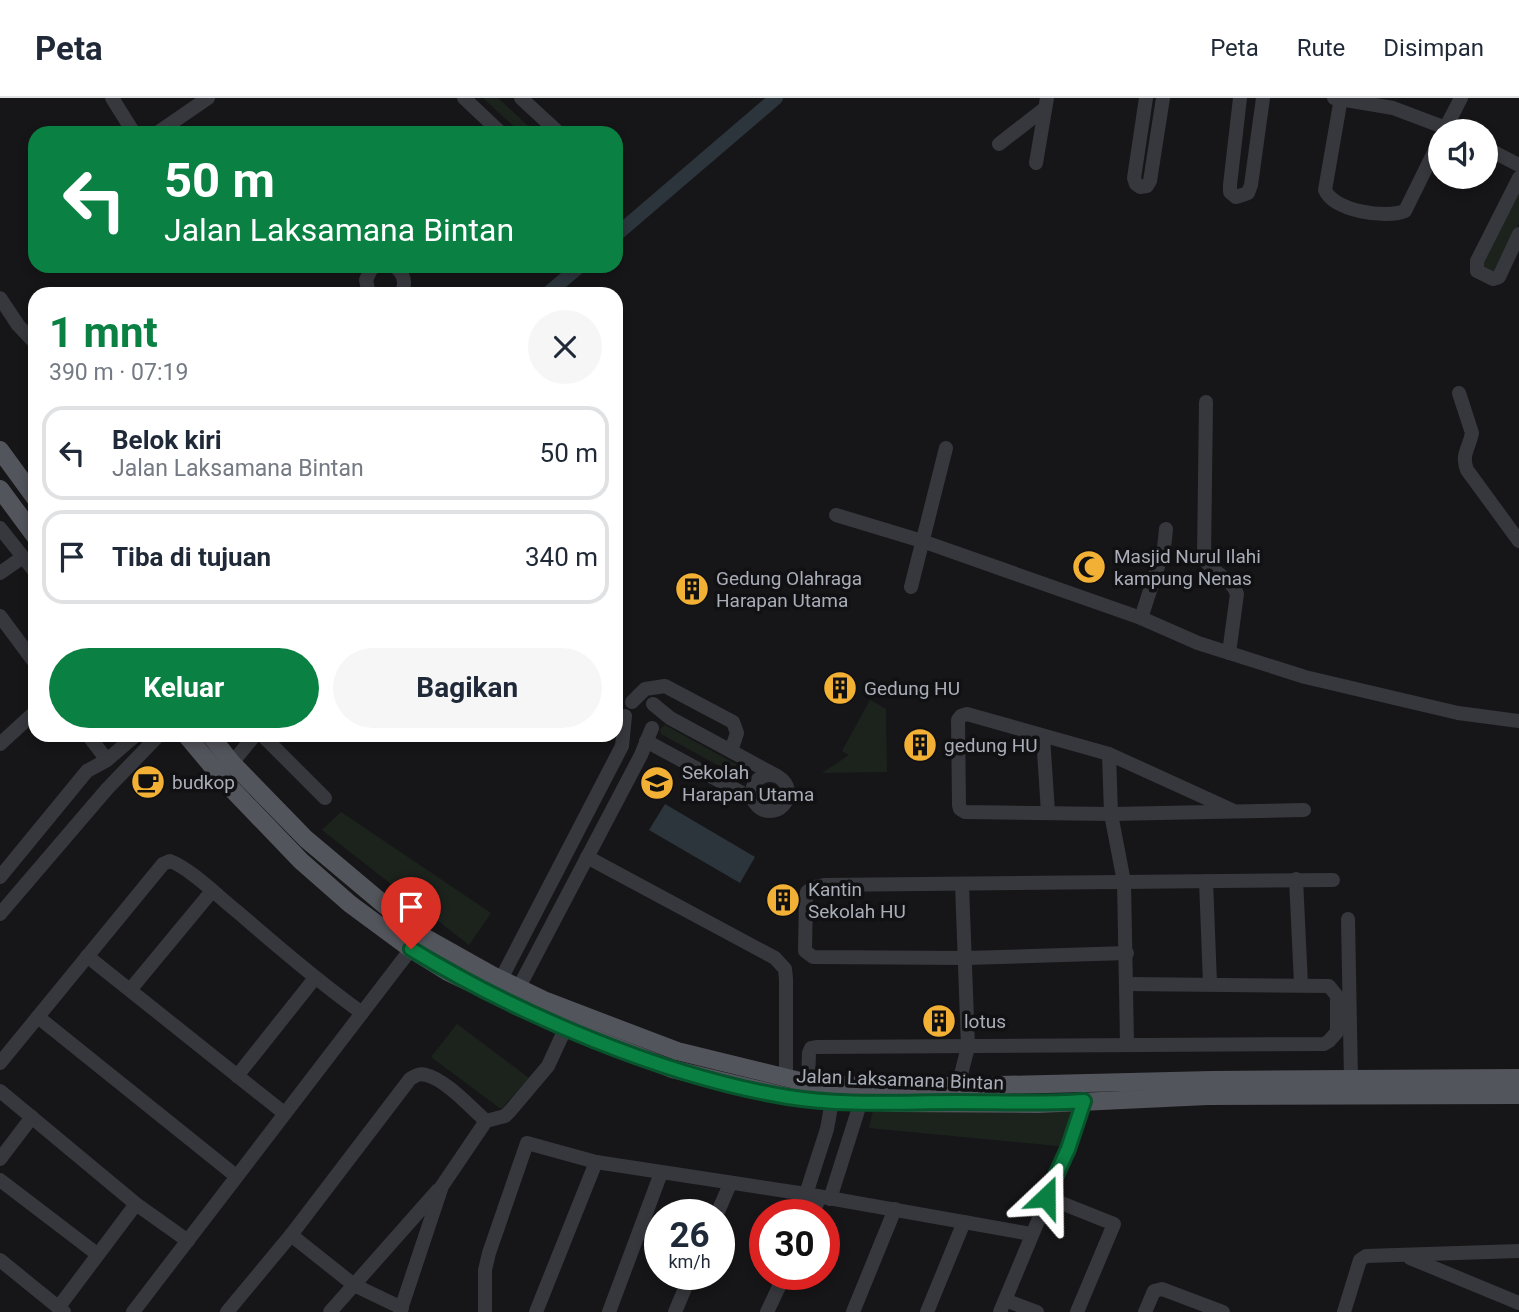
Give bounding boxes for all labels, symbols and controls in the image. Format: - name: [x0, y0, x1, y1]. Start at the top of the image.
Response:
- text: Peta: [35, 29, 103, 68]
- text: Peta: [1210, 34, 1259, 62]
- text: Rute: [1297, 34, 1345, 62]
- text: Disimpan: [1383, 34, 1484, 62]
- map controls: [1428, 119, 1498, 189]
- button: sound: [1428, 119, 1498, 189]
- text: 50 m: [164, 152, 275, 209]
- icon: left: [49, 154, 140, 245]
- text: Jalan Laksamana Bintan: [164, 211, 514, 249]
- text: 1 mnt: [49, 308, 158, 357]
- button: close: [528, 310, 602, 384]
- text: 390 m · 07:19: [49, 359, 188, 386]
- text: Belok kiri: [112, 425, 222, 455]
- icon: left: [53, 434, 91, 472]
- text: 50 m: [540, 438, 598, 468]
- text: Jalan Laksamana Bintan: [112, 455, 364, 482]
- icon: arrive: [53, 538, 91, 576]
- text: Tiba di tujuan: [112, 542, 271, 572]
- text: 340 m: [525, 542, 598, 572]
- place label: Masjid Nurul Ilahi kampung Nenas: [1114, 545, 1261, 590]
- mosque icon: Masjid Nurul Ilahi kampung Nenas: [1070, 548, 1108, 586]
- place label: Gedung Olahraga Harapan Utama: [716, 567, 862, 612]
- building icon: Gedung Olahraga Harapan Utama: [673, 570, 711, 608]
- button: Keluar: [49, 648, 319, 728]
- button: Bagikan: [333, 648, 602, 728]
- building icon: Gedung HU: [821, 669, 859, 707]
- place label: Gedung HU: [864, 677, 960, 700]
- building icon: gedung HU: [901, 726, 939, 764]
- place label: gedung HU: [944, 734, 1038, 757]
- place label: Sekolah Harapan Utama: [682, 761, 814, 806]
- cafe icon: budkop: [129, 763, 167, 801]
- school or university icon: Sekolah Harapan Utama: [638, 764, 676, 802]
- place label: budkop: [172, 771, 235, 794]
- pin: [381, 877, 441, 949]
- place label: Kantin Sekolah HU: [808, 878, 906, 923]
- building icon: Kantin Sekolah HU: [764, 881, 802, 919]
- icon: arrive: [392, 888, 430, 926]
- building icon: lotus: [920, 1002, 958, 1040]
- place label: lotus: [964, 1010, 1006, 1033]
- street label: Jalan Laksamana Bintan: [796, 1064, 1004, 1095]
- position arrow: [1009, 1160, 1083, 1234]
- speed limit sign: 30: [749, 1199, 840, 1290]
- text: 26: [669, 1215, 710, 1256]
- text: km/h: [668, 1251, 711, 1272]

